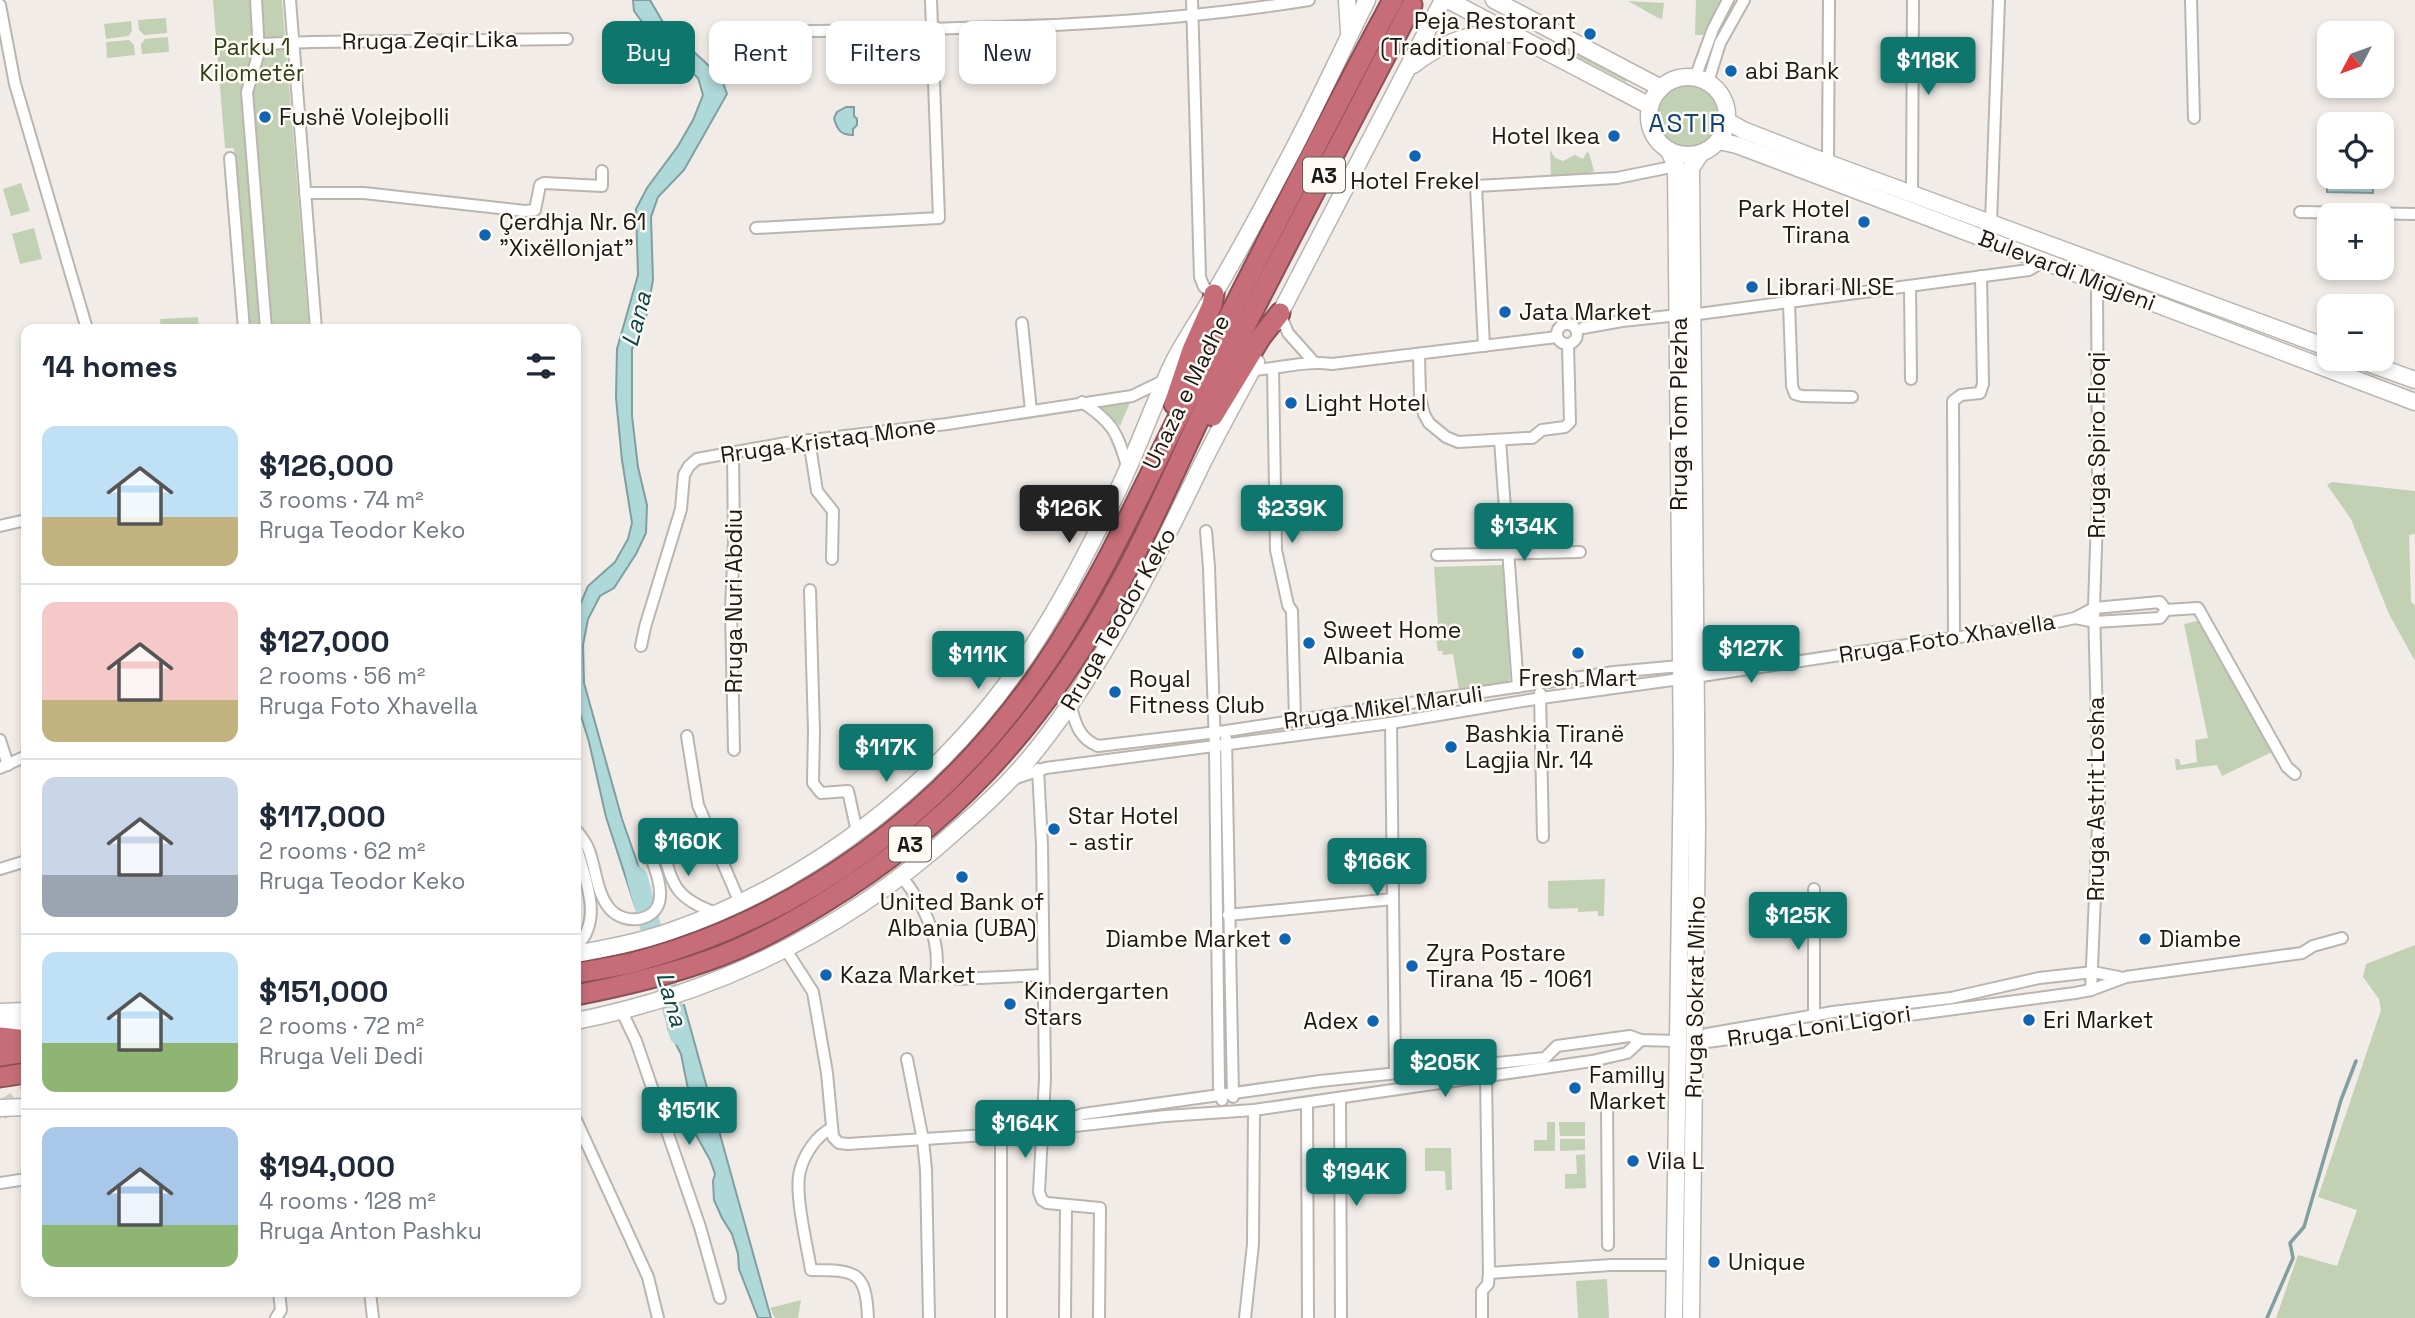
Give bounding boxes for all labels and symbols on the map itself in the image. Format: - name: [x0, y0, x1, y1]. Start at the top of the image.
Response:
- place label: Peja Restorant (Traditional Food): [1380, 6, 1576, 62]
- north arrow: [2317, 21, 2394, 98]
- street label: Rruga Zeqir Lika: [342, 23, 518, 57]
- marker: Peja Restorant (Traditional Food): [1582, 26, 1598, 42]
- park label: Parku 1 Kilometër: [200, 32, 304, 88]
- pin: $118K: [1879, 38, 1977, 97]
- place label: abi Bank: [1745, 56, 1839, 86]
- marker: abi Bank: [1723, 63, 1739, 79]
- place label: Fushë Volejbolli: [279, 102, 449, 132]
- district label: ASTIR: [1648, 106, 1728, 140]
- marker: Fushë Volejbolli: [257, 109, 273, 125]
- place label: Hotel Ikea: [1492, 121, 1600, 151]
- marker: Hotel Ikea: [1606, 128, 1622, 144]
- marker: Hotel Frekel: [1407, 148, 1423, 164]
- road number: A3: [1303, 158, 1345, 192]
- place label: Hotel Frekel: [1350, 166, 1480, 196]
- place label: Park Hotel Tirana: [1738, 194, 1850, 250]
- place label: Çerdhja Nr. 61 "Xixëllonjat": [499, 207, 646, 263]
- marker: Park Hotel Tirana: [1856, 214, 1872, 230]
- street label: Bulevardi Migjeni: [1974, 222, 2160, 318]
- marker: Çerdhja Nr. 61 "Xixëllonjat": [477, 227, 493, 243]
- place label: Librari NI.SE: [1766, 272, 1894, 302]
- marker: Librari NI.SE: [1744, 279, 1760, 295]
- water label: Lana: [614, 288, 658, 350]
- place label: Jata Market: [1519, 297, 1652, 327]
- marker: Jata Market: [1497, 304, 1513, 320]
- street label: Unaza e Madhe: [1136, 310, 1236, 474]
- street label: Rruga Tom Plezha: [1664, 317, 1694, 511]
- street label: Rruga Spiro Floqi: [2082, 352, 2112, 538]
- place label: Light Hotel: [1305, 388, 1427, 418]
- marker: Light Hotel: [1283, 395, 1299, 411]
- street label: Rruga Kristaq Mone: [718, 410, 938, 470]
- pin: $126K: [1020, 486, 1118, 545]
- pin: $239K: [1243, 486, 1341, 545]
- pin: $134K: [1475, 504, 1573, 563]
- street label: Rruga Nuri Abdiu: [719, 509, 749, 693]
- street label: Rruga Teodor Keko: [1053, 522, 1183, 716]
- street label: Rruga Foto Xhavella: [1837, 606, 2057, 670]
- place label: Sweet Home Albania: [1323, 615, 1461, 671]
- pin: $127K: [1702, 626, 1800, 685]
- pin: $111K: [929, 632, 1027, 691]
- marker: Sweet Home Albania: [1301, 635, 1317, 651]
- marker: Fresh Mart: [1570, 645, 1586, 661]
- place label: Fresh Mart: [1519, 663, 1637, 693]
- place label: Royal Fitness Club: [1129, 664, 1265, 720]
- street label: Rruga Mikel Maruli: [1282, 678, 1484, 736]
- marker: Royal Fitness Club: [1107, 684, 1123, 700]
- street label: Rruga Astrit Losha: [2081, 697, 2111, 901]
- place label: Bashkia Tiranë Lagjia Nr. 14: [1465, 719, 1624, 775]
- pin: $117K: [837, 724, 935, 784]
- marker: Bashkia Tiranë Lagjia Nr. 14: [1443, 739, 1459, 755]
- place label: Star Hotel - astir: [1068, 801, 1179, 857]
- pin: $160K: [639, 818, 737, 878]
- marker: Star Hotel - astir: [1046, 821, 1062, 837]
- road number: A3: [889, 826, 931, 862]
- pin: $166K: [1328, 838, 1426, 898]
- marker: United Bank of Albania (UBA): [954, 869, 970, 885]
- place label: United Bank of Albania (UBA): [880, 887, 1044, 943]
- pin: $125K: [1749, 892, 1847, 952]
- street label: Rruga Sokrat Miho: [1678, 895, 1712, 1099]
- place label: Diambe Market: [1105, 924, 1271, 954]
- place label: Diambe: [2159, 924, 2241, 954]
- marker: Diambe Market: [1277, 931, 1293, 947]
- marker: Diambe: [2137, 931, 2153, 947]
- place label: Zyra Postare Tirana 15 - 1061: [1426, 938, 1592, 994]
- marker: Zyra Postare Tirana 15 - 1061: [1404, 958, 1420, 974]
- place label: Kaza Market: [840, 960, 976, 990]
- marker: Kaza Market: [818, 967, 834, 983]
- water label: Lana: [649, 968, 695, 1030]
- place label: Kindergarten Stars: [1024, 976, 1169, 1032]
- marker: Kindergarten Stars: [1002, 996, 1018, 1012]
- street label: Rruga Loni Ligori: [1725, 998, 1913, 1054]
- place label: Eri Market: [2043, 1005, 2153, 1035]
- place label: Adex: [1303, 1006, 1359, 1036]
- marker: Eri Market: [2021, 1012, 2037, 1028]
- marker: Adex: [1365, 1013, 1381, 1029]
- pin: $205K: [1396, 1040, 1494, 1099]
- place label: Familly Market: [1589, 1060, 1666, 1116]
- marker: Familly Market: [1567, 1080, 1583, 1096]
- pin: $151K: [640, 1088, 738, 1147]
- pin: $164K: [976, 1100, 1074, 1160]
- place label: Vila L: [1647, 1146, 1704, 1176]
- pin: $194K: [1307, 1148, 1405, 1208]
- marker: Vila L: [1625, 1153, 1641, 1169]
- place label: Unique: [1728, 1247, 1806, 1277]
- marker: Unique: [1706, 1254, 1722, 1270]

